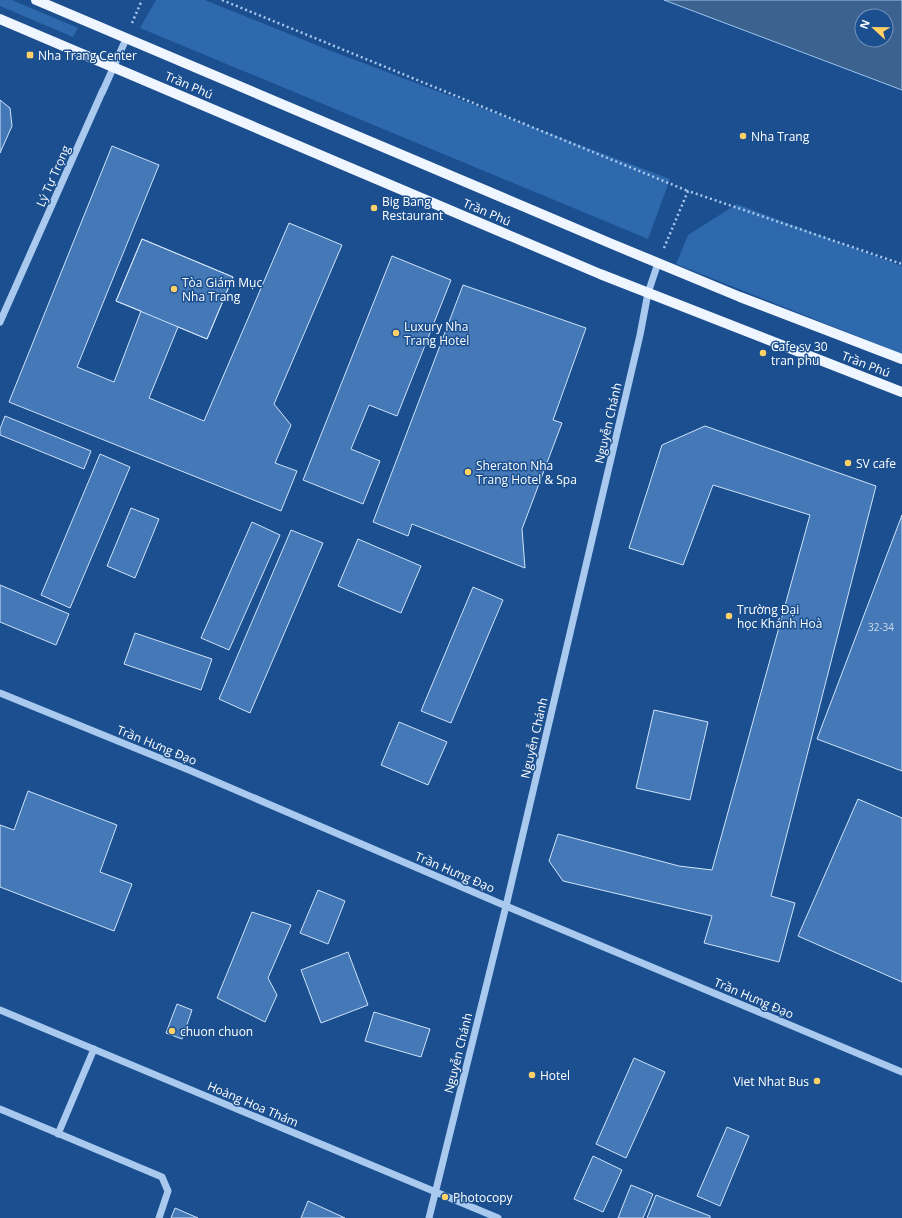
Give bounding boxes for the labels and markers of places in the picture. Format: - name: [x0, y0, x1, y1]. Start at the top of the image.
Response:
- place label: Nha Trang Center: [38, 47, 137, 64]
- marker: Nha Trang Center: [25, 50, 35, 60]
- place label: Nha Trang: [751, 128, 810, 145]
- marker: Nha Trang: [738, 131, 748, 141]
- place label: Big Bang Restaurant: [382, 193, 443, 224]
- marker: Big Bang Restaurant: [369, 203, 379, 213]
- place label: Tòa Giám Mục Nha Trang: [182, 274, 262, 305]
- marker: Tòa Giám Mục Nha Trang: [169, 284, 179, 294]
- place label: Luxury Nha Trang Hotel: [404, 318, 469, 349]
- marker: Luxury Nha Trang Hotel: [391, 328, 401, 338]
- place label: Cafe sv 30 tran phu: [771, 338, 828, 369]
- marker: Cafe sv 30 tran phu: [758, 348, 768, 358]
- place label: SV cafe: [856, 455, 896, 472]
- place label: Sheraton Nha Trang Hotel & Spa: [476, 457, 577, 488]
- marker: SV cafe: [843, 458, 853, 468]
- marker: Sheraton Nha Trang Hotel & Spa: [463, 467, 473, 477]
- place label: Trường Đại học Khánh Hoà: [737, 601, 822, 632]
- marker: Trường Đại học Khánh Hoà: [724, 611, 734, 621]
- place label: chuon chuon: [180, 1023, 253, 1040]
- marker: chuon chuon: [167, 1026, 177, 1036]
- place label: Hotel: [540, 1067, 570, 1084]
- marker: Hotel: [527, 1070, 537, 1080]
- place label: Viet Nhat Bus: [733, 1073, 809, 1090]
- marker: Viet Nhat Bus: [812, 1076, 822, 1086]
- place label: Photocopy: [453, 1189, 514, 1206]
- marker: Photocopy: [440, 1192, 450, 1202]

